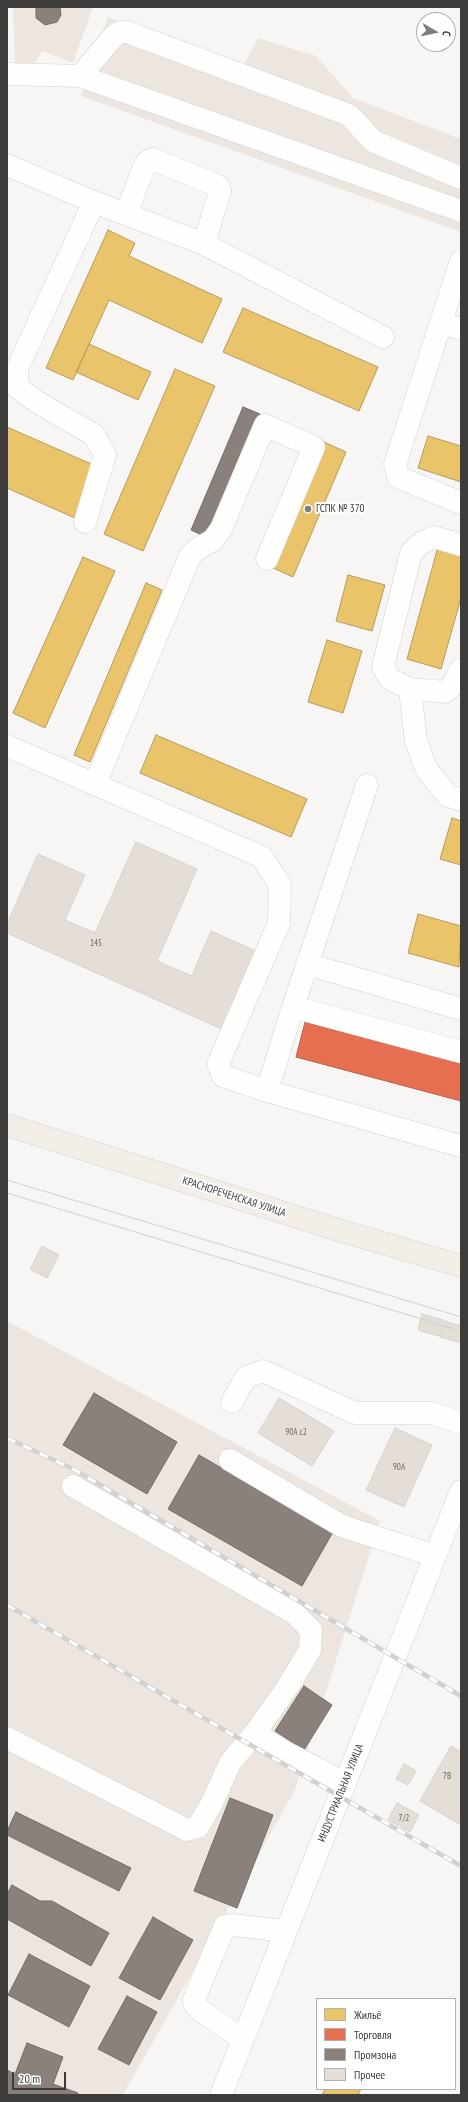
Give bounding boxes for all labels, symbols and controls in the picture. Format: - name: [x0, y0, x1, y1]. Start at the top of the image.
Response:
- north arrow: [416, 12, 456, 52]
- text: С: [440, 30, 454, 37]
- place label: ГСПК № 370: [316, 502, 365, 516]
- marker: ГСПК № 370: [303, 504, 313, 514]
- house number: 145: [90, 938, 102, 948]
- street label: КРАСНОРЕЧЕНСКАЯ УЛИЦА: [181, 1174, 287, 1220]
- house number: 90А с2: [285, 1427, 307, 1437]
- house number: 90А: [393, 1462, 405, 1472]
- street label: ИНДУСТРИАЛЬНАЯ УЛИЦА: [315, 1742, 367, 1844]
- house number: 7В: [443, 1771, 451, 1781]
- house number: 7/2: [399, 1813, 409, 1823]
- legend: [316, 1998, 456, 2090]
- text: Жильё: [354, 2007, 381, 2022]
- text: Торговля: [354, 2027, 392, 2042]
- text: Промзона: [354, 2047, 396, 2062]
- scale bar: [14, 2064, 68, 2090]
- text: Прочее: [354, 2067, 385, 2082]
- text: 20 m: [19, 2071, 40, 2086]

